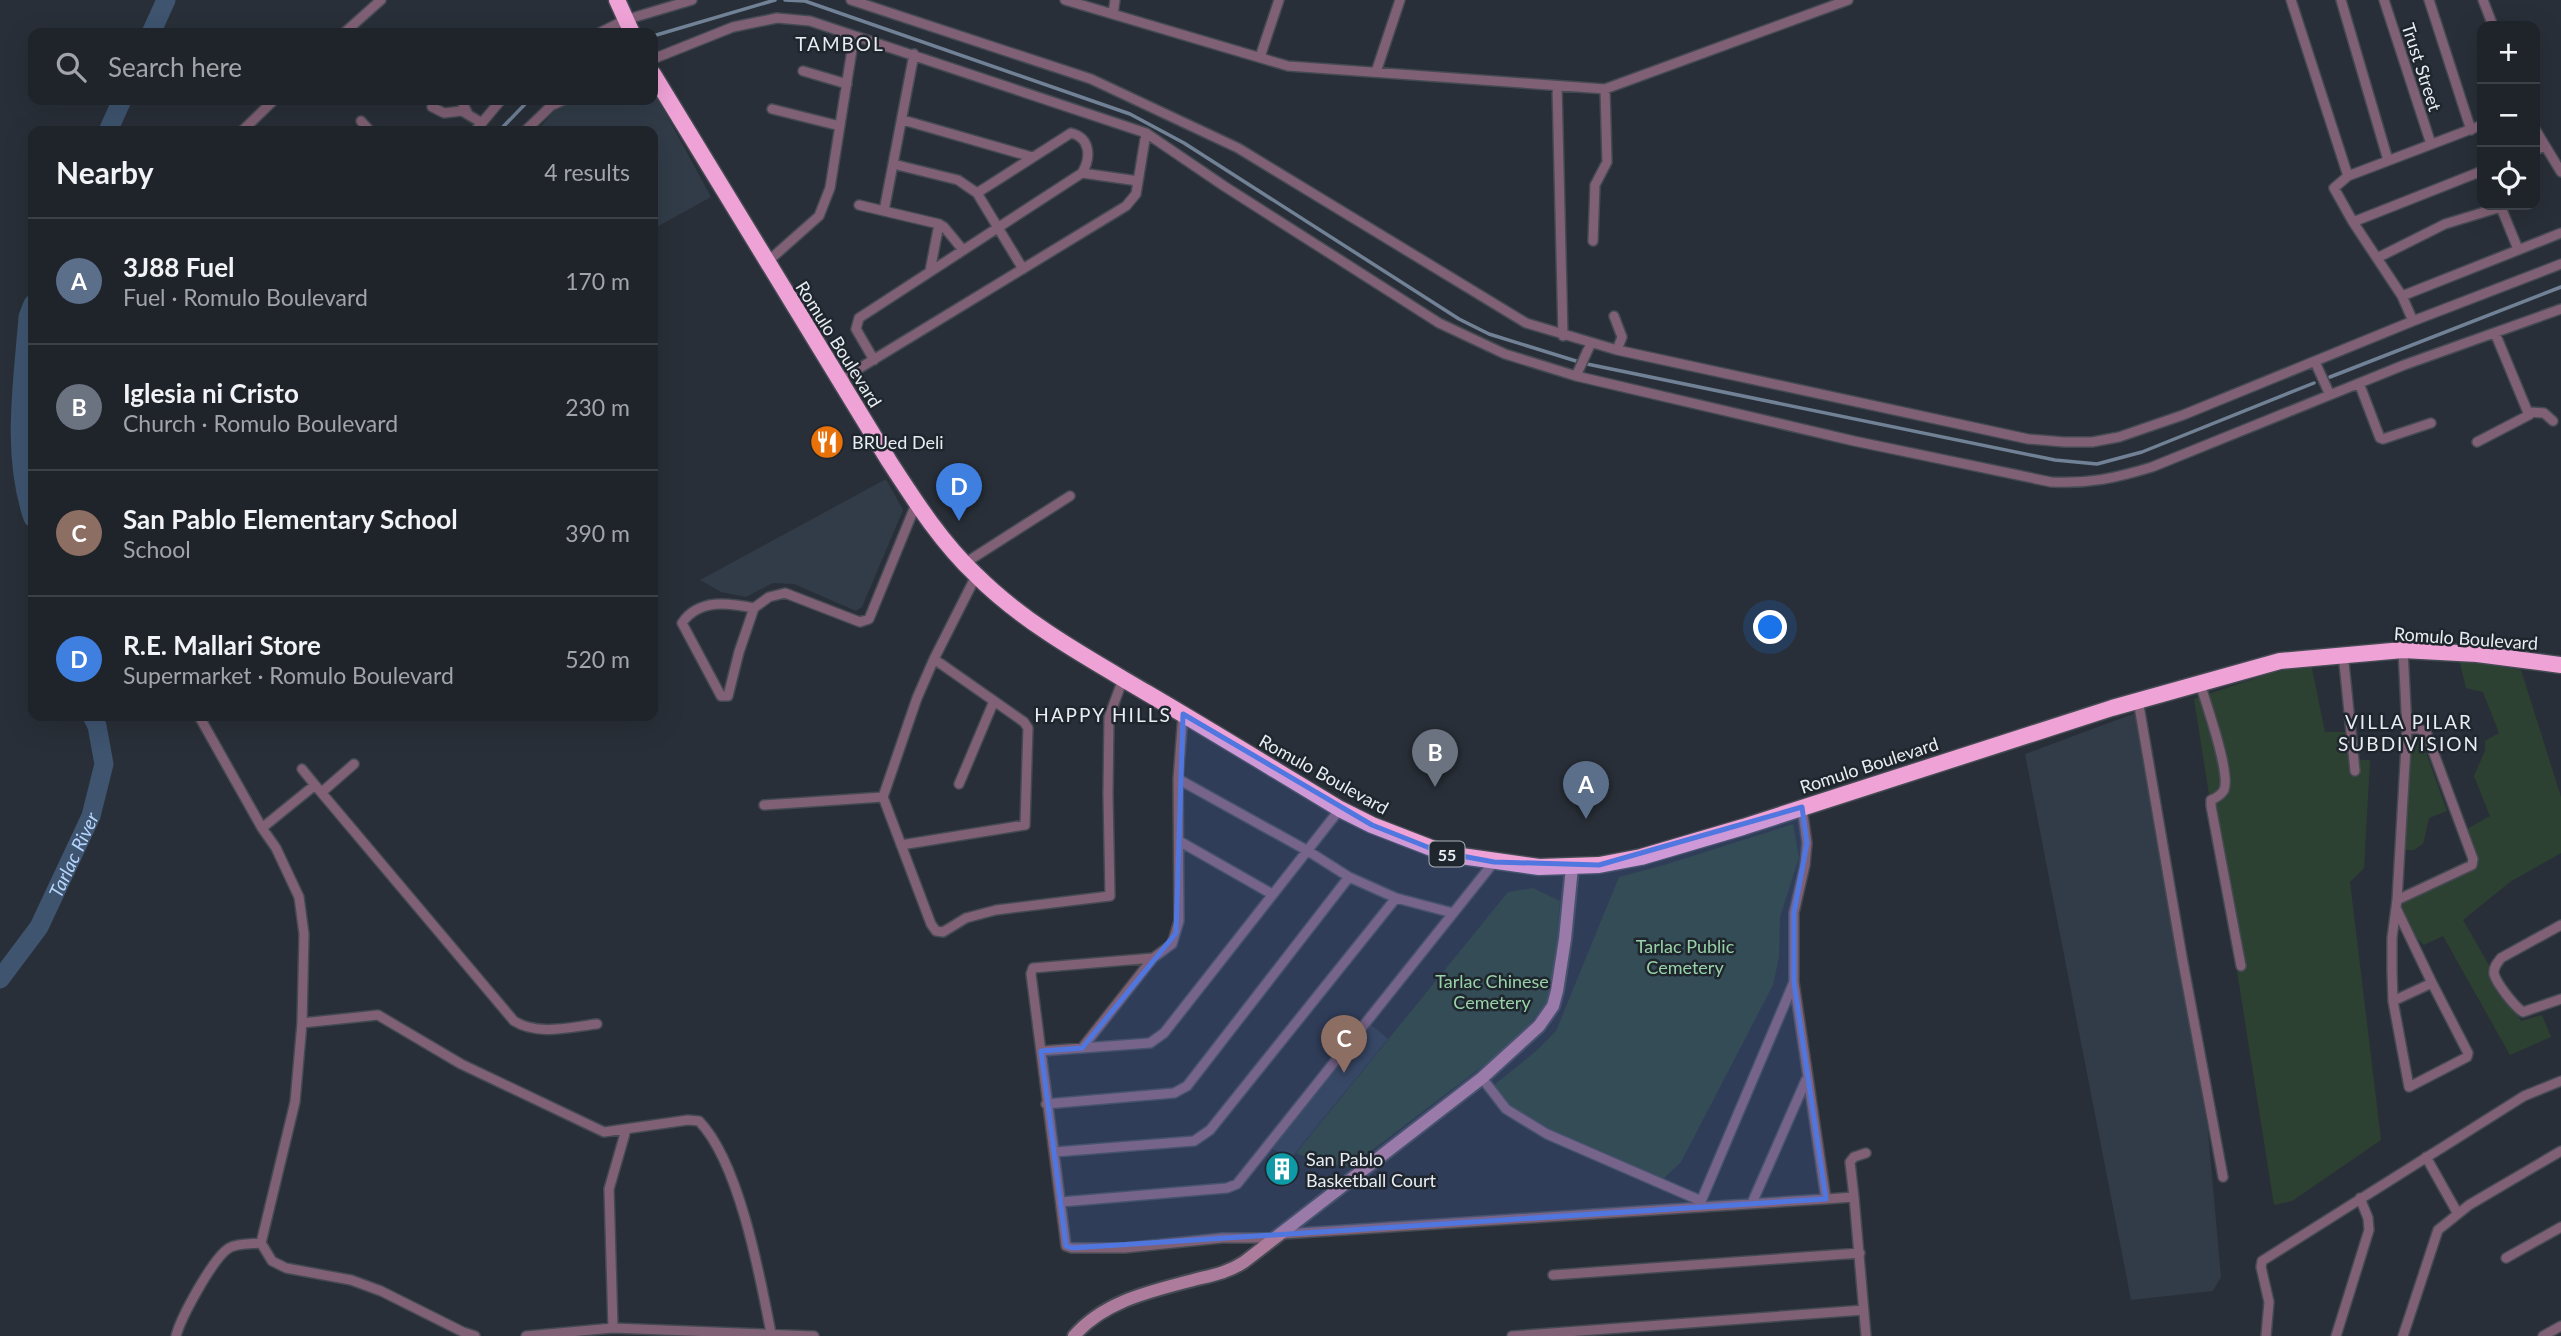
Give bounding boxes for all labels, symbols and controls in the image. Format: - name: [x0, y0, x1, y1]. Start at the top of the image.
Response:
- street label: Trust Street: [2397, 20, 2447, 114]
- map controls: [2477, 21, 2540, 210]
- button: +: [2477, 21, 2540, 84]
- search box: [28, 28, 658, 105]
- district label: TAMBOL: [795, 32, 885, 55]
- icon: search: [52, 48, 90, 86]
- text: Search here: [108, 51, 242, 83]
- button: −: [2477, 84, 2540, 147]
- button: locate: [2477, 147, 2540, 210]
- text: Nearby: [56, 154, 154, 190]
- text: 4 results: [544, 158, 630, 186]
- text: 3J88 Fuel: [123, 251, 235, 283]
- text: A: [71, 267, 87, 295]
- text: 170 m: [565, 267, 630, 295]
- street label: Romulo Boulevard: [791, 277, 887, 411]
- text: Fuel · Romulo Boulevard: [123, 283, 368, 311]
- text: Iglesia ni Cristo: [123, 377, 299, 409]
- text: B: [71, 393, 87, 421]
- text: 230 m: [565, 393, 630, 421]
- text: Church · Romulo Boulevard: [123, 409, 398, 437]
- restaurant icon: BRUed Deli: [808, 423, 846, 461]
- place label: BRUed Deli: [852, 431, 944, 453]
- pin: D: [936, 463, 982, 521]
- text: San Pablo Elementary School: [123, 503, 458, 535]
- text: C: [71, 519, 87, 547]
- text: 390 m: [565, 519, 630, 547]
- text: School: [123, 535, 191, 563]
- your location: [1753, 610, 1787, 644]
- street label: Romulo Boulevard: [2393, 622, 2539, 654]
- text: R.E. Mallari Store: [123, 629, 321, 661]
- text: D: [70, 645, 88, 673]
- text: 520 m: [565, 645, 630, 673]
- text: Supermarket · Romulo Boulevard: [123, 661, 454, 689]
- district label: HAPPY HILLS: [1034, 703, 1172, 726]
- district label: VILLA PILAR SUBDIVISION: [2338, 710, 2480, 755]
- street label: Romulo Boulevard: [1256, 729, 1392, 819]
- pin: B: [1412, 729, 1458, 787]
- street label: Romulo Boulevard: [1797, 732, 1941, 798]
- pin: A: [1563, 761, 1609, 819]
- water label: Tarlac River: [43, 808, 103, 901]
- road number: 55: [1430, 842, 1464, 866]
- park label: Tarlac Public Cemetery: [1636, 935, 1735, 978]
- park label: Tarlac Chinese Cemetery: [1435, 970, 1549, 1013]
- pin: C: [1321, 1015, 1367, 1073]
- place label: San Pablo Basketball Court: [1306, 1148, 1437, 1191]
- building icon: San Pablo Basketball Court: [1263, 1150, 1301, 1188]

